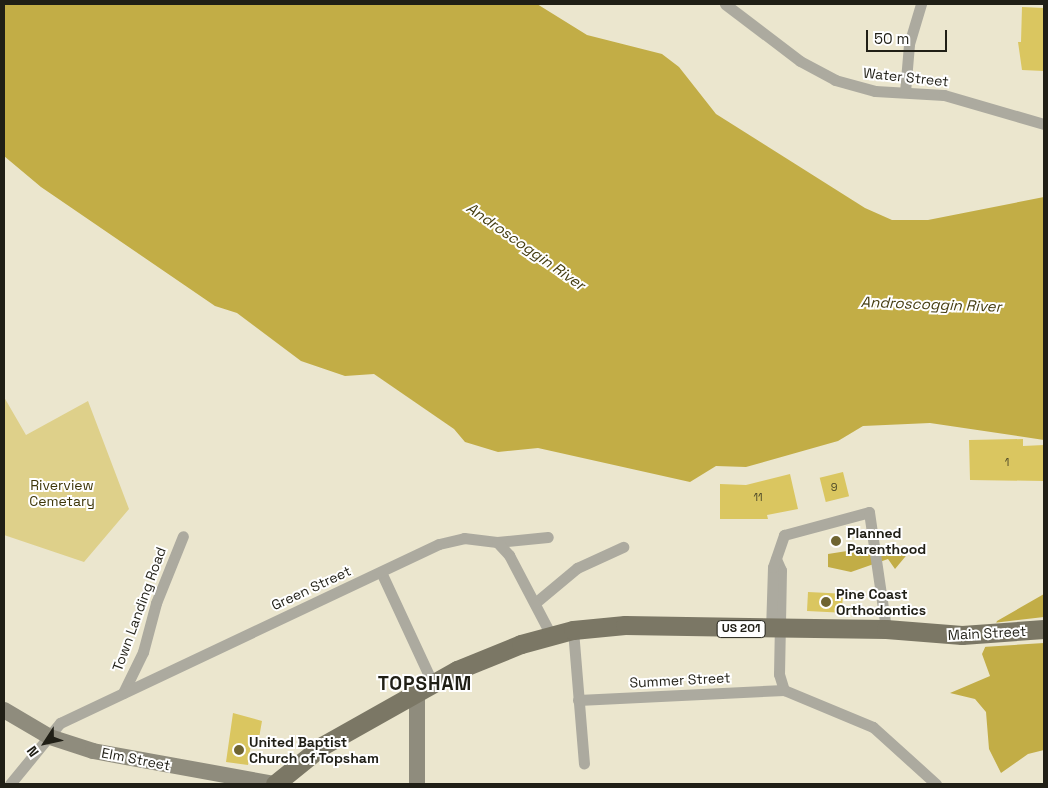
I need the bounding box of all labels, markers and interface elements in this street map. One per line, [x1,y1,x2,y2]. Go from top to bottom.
scale bar [868,20,949,52]
text: 50 m [874,29,909,48]
street label: Water Street [862,64,950,90]
water label: Androscoggin River [463,198,589,294]
water label: Androscoggin River [860,293,1002,315]
house number: 1 [1005,455,1009,469]
park label: Riverview Cemetary [29,477,95,510]
house number: 9 [831,480,837,494]
house number: 11 [753,490,763,504]
place label: Planned Parenthood [847,525,926,558]
marker: Planned Parenthood [829,534,843,548]
street label: Town Landing Road [109,545,169,673]
street label: Green Street [269,562,353,614]
place label: Pine Coast Orthodontics [836,586,926,618]
marker: Pine Coast Orthodontics [820,596,832,608]
road number: US 201 [716,620,766,638]
street label: Main Street [947,623,1027,643]
street label: Summer Street [629,669,731,691]
district label: TOPSHAM [377,673,473,695]
north arrow [20,718,70,768]
place label: United Baptist Church of Topsham [249,734,379,766]
text: N [23,743,43,761]
street label: Elm Street [100,744,172,774]
marker: United Baptist Church of Topsham [233,744,245,756]

